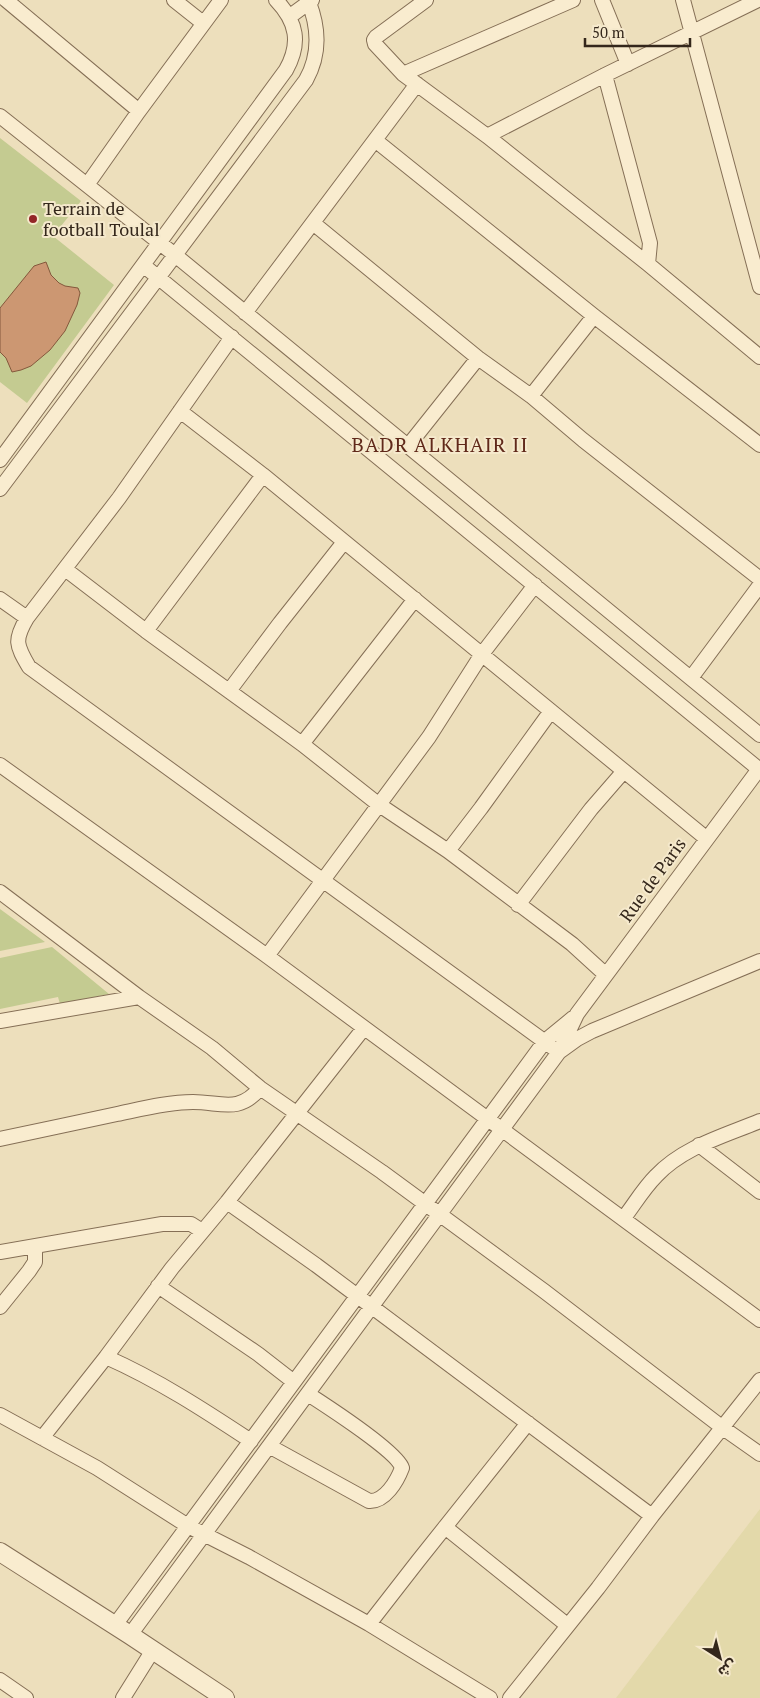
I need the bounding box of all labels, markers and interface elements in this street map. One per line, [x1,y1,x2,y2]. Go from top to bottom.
scale bar [585,15,690,47]
text: 50 m [592,22,625,42]
place label: Terrain de football Toulal [43,196,160,241]
marker: Terrain de football Toulal [27,213,39,225]
district label: BADR ALKHAIR II [352,431,528,458]
street label: Rue de Paris [614,832,691,926]
north arrow [695,1633,745,1683]
text: ش [715,1656,741,1682]

